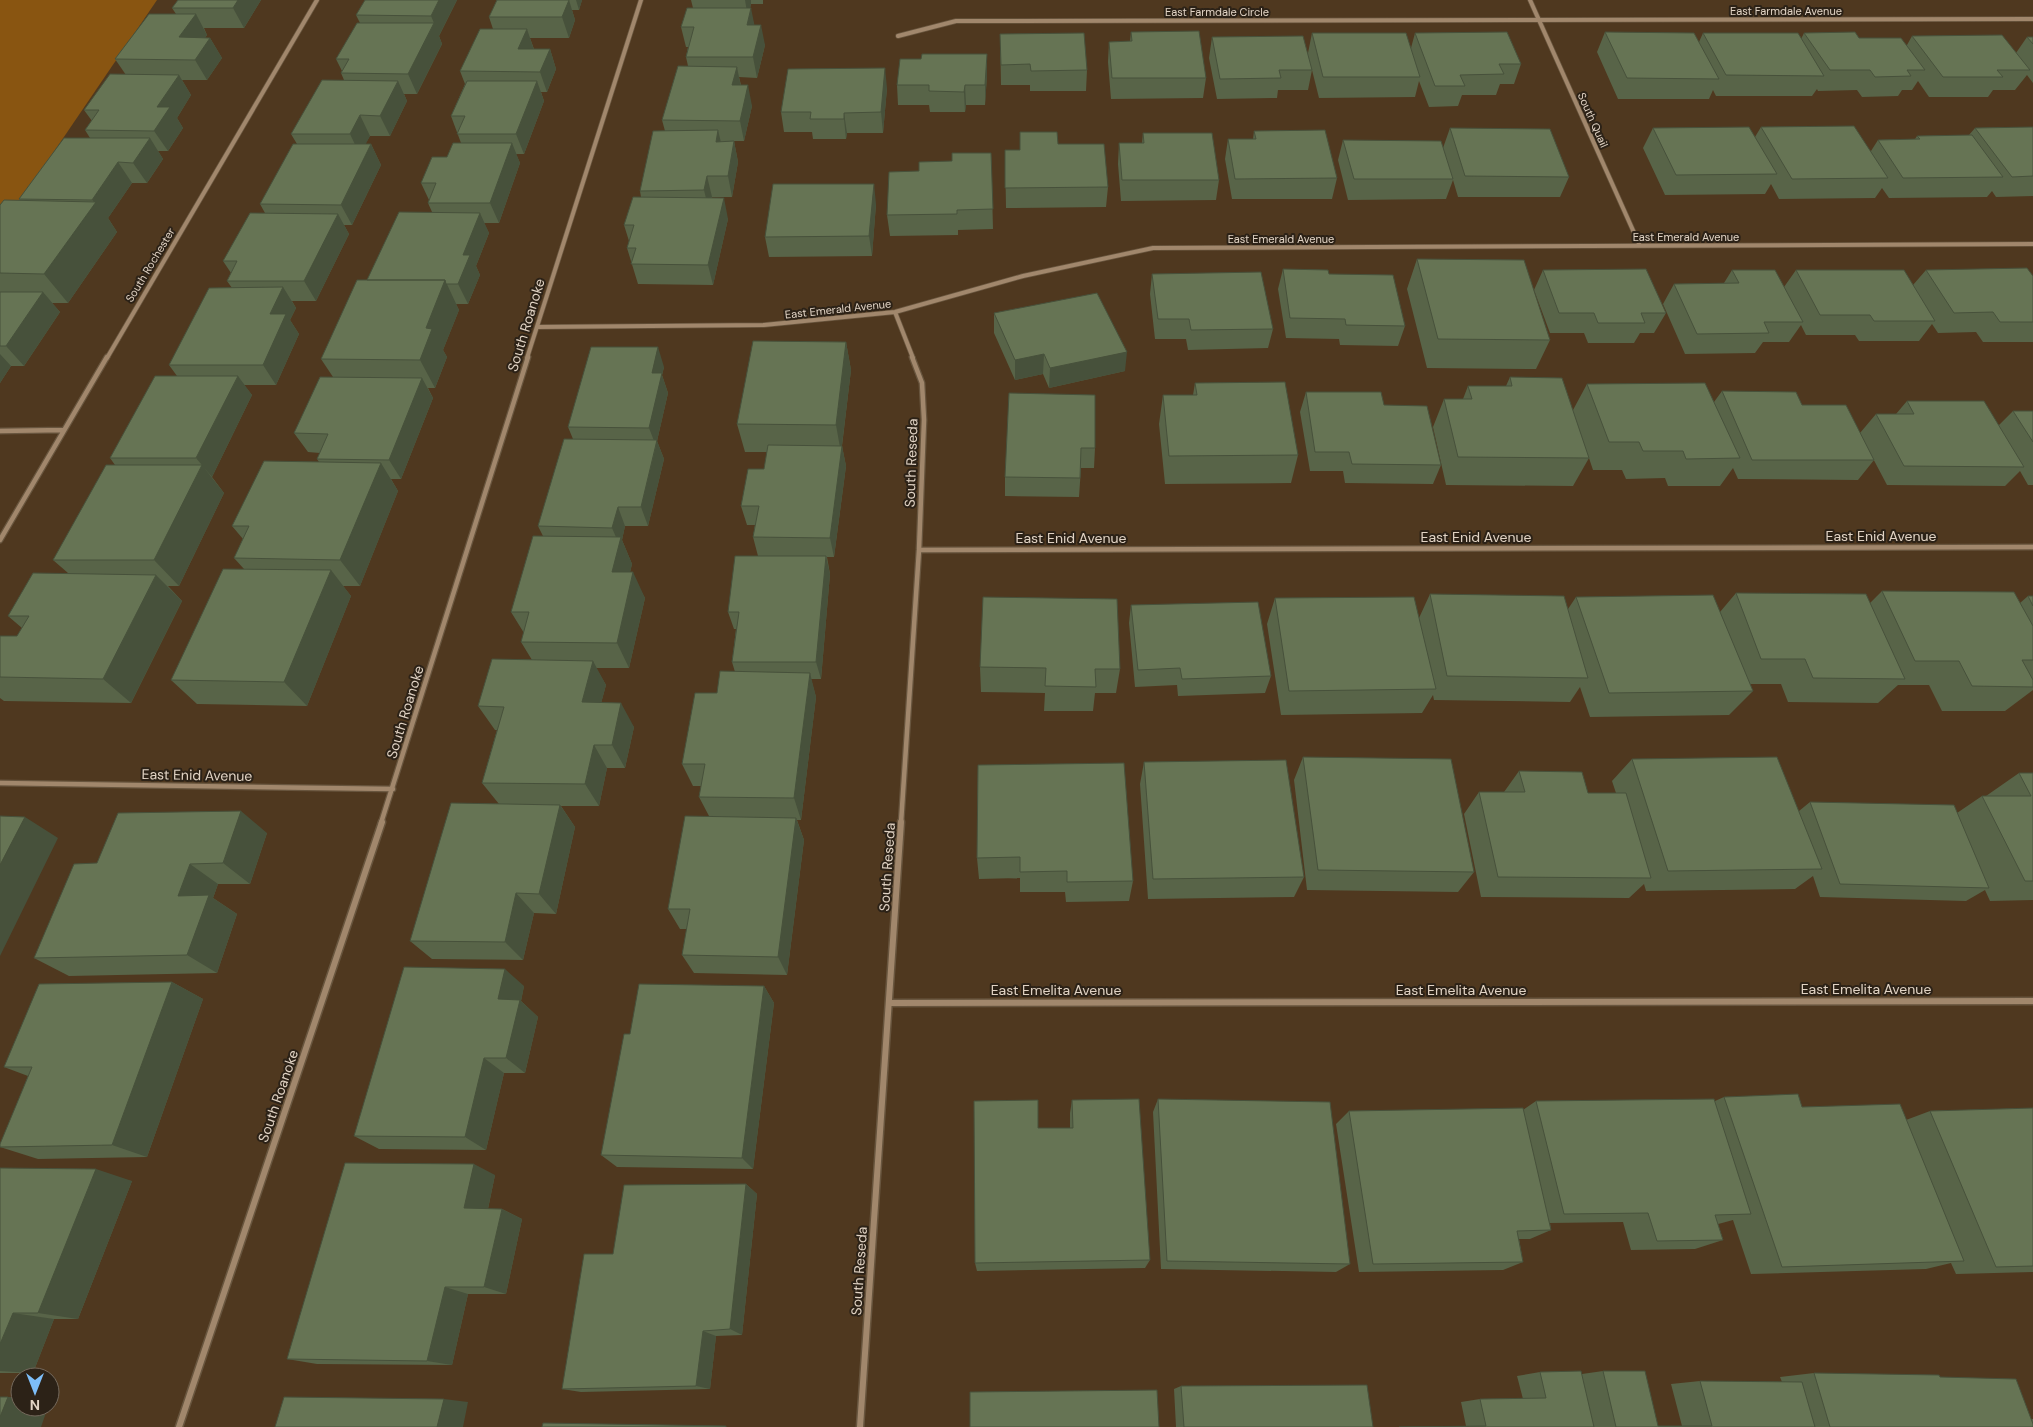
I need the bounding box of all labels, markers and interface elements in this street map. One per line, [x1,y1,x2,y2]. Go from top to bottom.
street label: East Farmdale Avenue [1730,4,1842,18]
street label: East Farmdale Circle [1165,5,1269,19]
street label: South Quail [1575,90,1611,150]
street label: South Rochester [122,225,178,305]
street label: East Emerald Avenue [1633,230,1739,244]
street label: East Emerald Avenue [1228,232,1334,246]
street label: South Roanoke [503,276,549,374]
street label: East Emerald Avenue [784,296,892,322]
street label: South Reseda [900,418,922,508]
street label: East Enid Avenue [1826,527,1936,545]
street label: East Enid Avenue [1421,528,1531,546]
street label: East Enid Avenue [1016,529,1126,547]
street label: South Roanoke [382,663,428,761]
street label: East Enid Avenue [141,765,253,785]
street label: South Reseda [875,822,899,912]
street label: East Emelita Avenue [1801,980,1931,998]
street label: East Emelita Avenue [991,981,1121,999]
street label: East Emelita Avenue [1396,981,1526,999]
street label: South Roanoke [254,1047,302,1144]
street label: South Reseda [847,1226,871,1316]
north arrow [10,1367,60,1417]
text: N [30,1396,40,1414]

